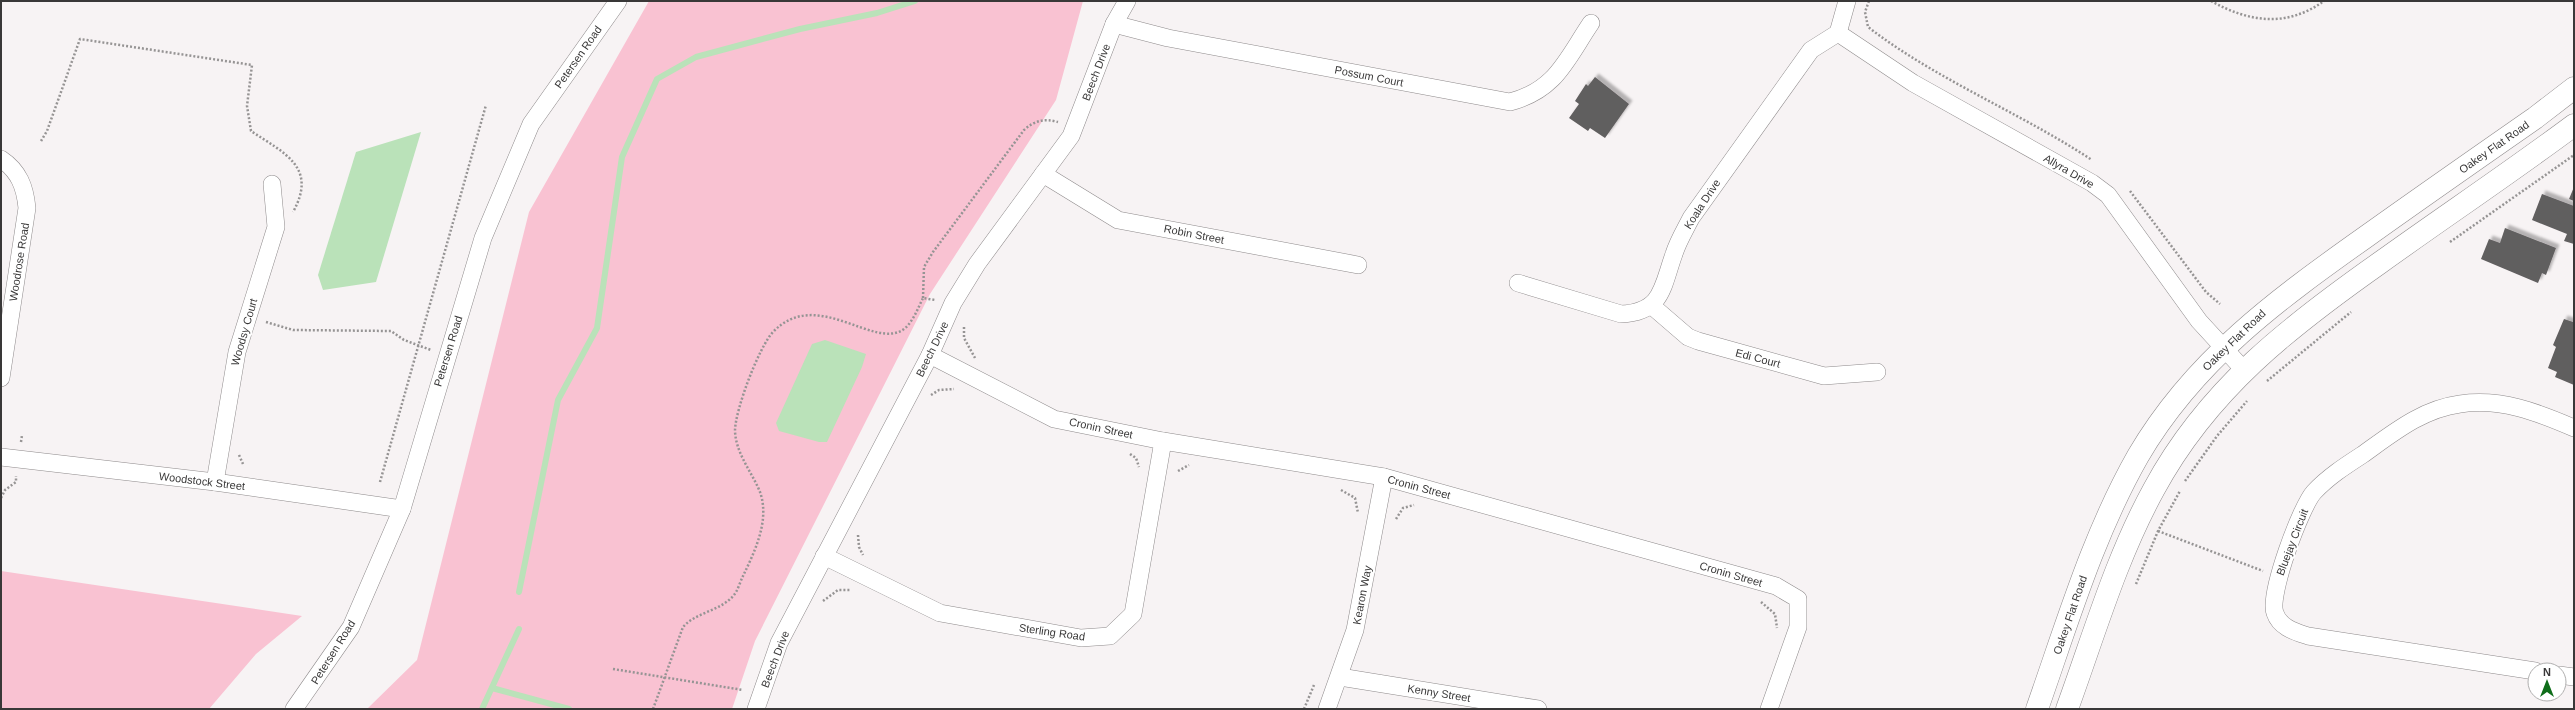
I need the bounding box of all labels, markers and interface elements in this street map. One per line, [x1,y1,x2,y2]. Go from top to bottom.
street label: Petersen Road [552,23,604,91]
street label: Beech Drive [1080,42,1112,102]
street label: Possum Court [1334,63,1404,89]
street label: Oakey Flat Road [2457,118,2531,176]
street label: Allyra Drive [2042,152,2096,190]
street label: Koala Drive [1681,177,1723,231]
street label: Woodrose Road [7,222,31,302]
street label: Robin Street [1163,222,1225,246]
street label: Woodsy Court [229,297,259,367]
street label: Oakey Flat Road [2200,307,2268,373]
street label: Petersen Road [432,314,464,388]
street label: Beech Drive [913,319,951,379]
street label: Edi Court [1734,346,1782,370]
street label: Cronin Street [1068,415,1134,441]
street label: Woodstock Street [158,470,246,492]
street label: Cronin Street [1386,473,1452,501]
street label: Bluejay Circuit [2274,507,2310,577]
street label: Cronin Street [1698,559,1764,589]
street label: Kearon Way [1350,564,1374,626]
street label: Oakey Flat Road [2051,574,2089,656]
street label: Petersen Road [308,618,358,686]
street label: Sterling Road [1018,621,1086,643]
street label: Beech Drive [759,629,791,689]
north arrow [2527,662,2567,702]
text: N [2543,666,2551,678]
street label: Kenny Street [1407,682,1471,704]

